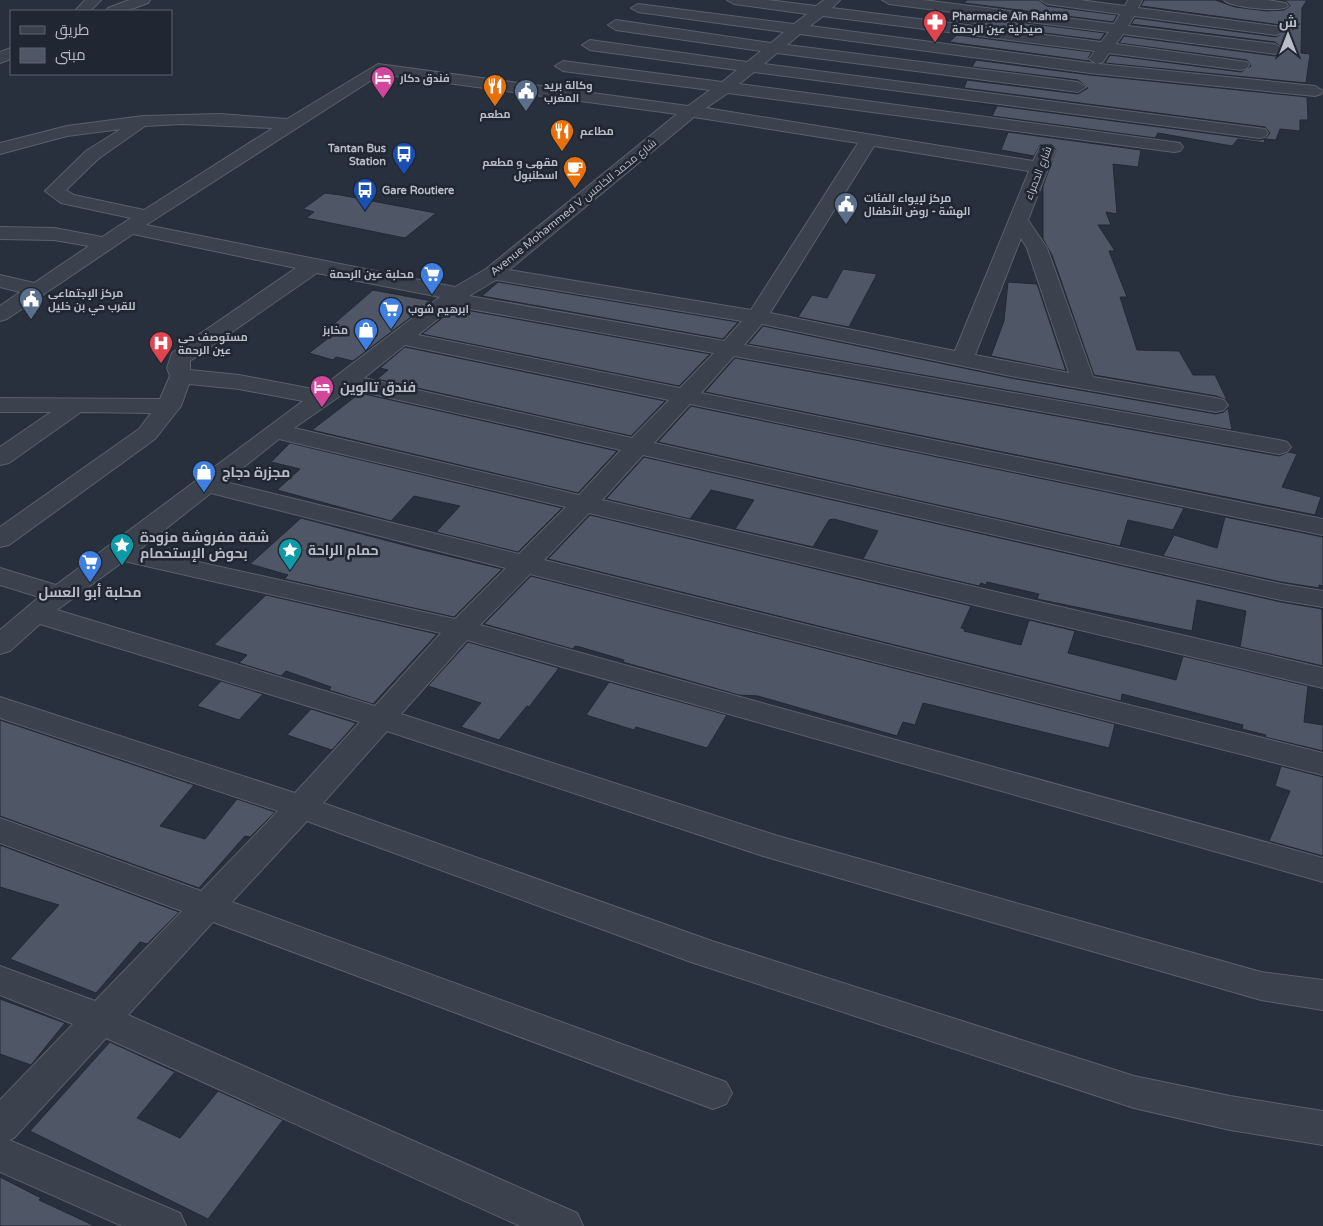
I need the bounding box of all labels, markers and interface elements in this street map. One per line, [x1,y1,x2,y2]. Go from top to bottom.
pharmacy icon: Pharmacie Aïn Rahma صيدلية عين الرحمة [922,9,948,43]
legend [10,10,172,75]
place label: Pharmacie Aïn Rahma صيدلية عين الرحمة [952,10,1068,36]
north arrow [1263,10,1313,60]
text: ش [1279,14,1297,31]
text: طريق [55,21,89,40]
text: مبنى [55,46,86,65]
hotel icon: فندق دكار [370,65,396,99]
place label: فندق دكار [399,72,450,86]
restaurant icon: مطعم [482,73,508,107]
public building icon: وكالة بريد المغرب [513,78,539,112]
place label: وكالة بريد المغرب [544,79,593,105]
place label: مطعم [479,108,511,122]
restaurant icon: مطاعم [549,118,575,152]
place label: مطاعم [580,125,614,139]
street label: Avenue Mohammed V شارع محمد الخامس [488,136,660,279]
bus stop icon: Tantan Bus Station [391,141,417,175]
place label: Tantan Bus Station [327,142,387,168]
street label: شارع الحمراء [1022,144,1056,202]
cafe icon: مقهى و مطعم اسطنبول [562,155,588,189]
place label: مقهى و مطعم اسطنبول [482,156,558,183]
bus stop icon: Gare Routiere [352,177,378,211]
place label: Gare Routiere [382,184,455,197]
public building icon: مركز لإيواء الفئات الهشة - روض الأطفال [833,191,859,225]
place label: مركز لإيواء الفئات الهشة - روض الأطفال [864,192,971,219]
supermarket icon: محلبة عين الرحمة [419,261,445,295]
place label: محلبة عين الرحمة [329,268,414,281]
public building icon: مركز الإجتماعي للقرب حي بن خليل [18,286,44,320]
place label: مركز الإجتماعي للقرب حي بن خليل [48,287,136,316]
supermarket icon: ابرهيم شوب [378,296,404,330]
place label: ابرهيم شوب [408,303,469,317]
shop icon: مخابز [353,317,379,351]
place label: مخابز [322,324,348,337]
hospital icon: مستوصف حي عين الرحمة [148,330,174,364]
place label: مستوصف حي عين الرحمة [178,331,248,357]
hotel icon: فندق تالوين [309,374,335,408]
place label: فندق تالوين [340,379,416,396]
shop icon: مجزرة دجاج [191,459,217,493]
place label: مجزرة دجاج [222,464,290,482]
place label: شقة مفروشة مزودة بحوض الإستحمام [140,529,269,563]
place icon: شقة مفروشة مزودة بحوض الإستحمام [109,532,135,566]
place icon: حمام الراحة [277,537,303,571]
place label: حمام الراحة [308,542,379,560]
supermarket icon: محلبة أبو العسل [77,549,103,583]
place label: محلبة أبو العسل [39,583,141,601]

